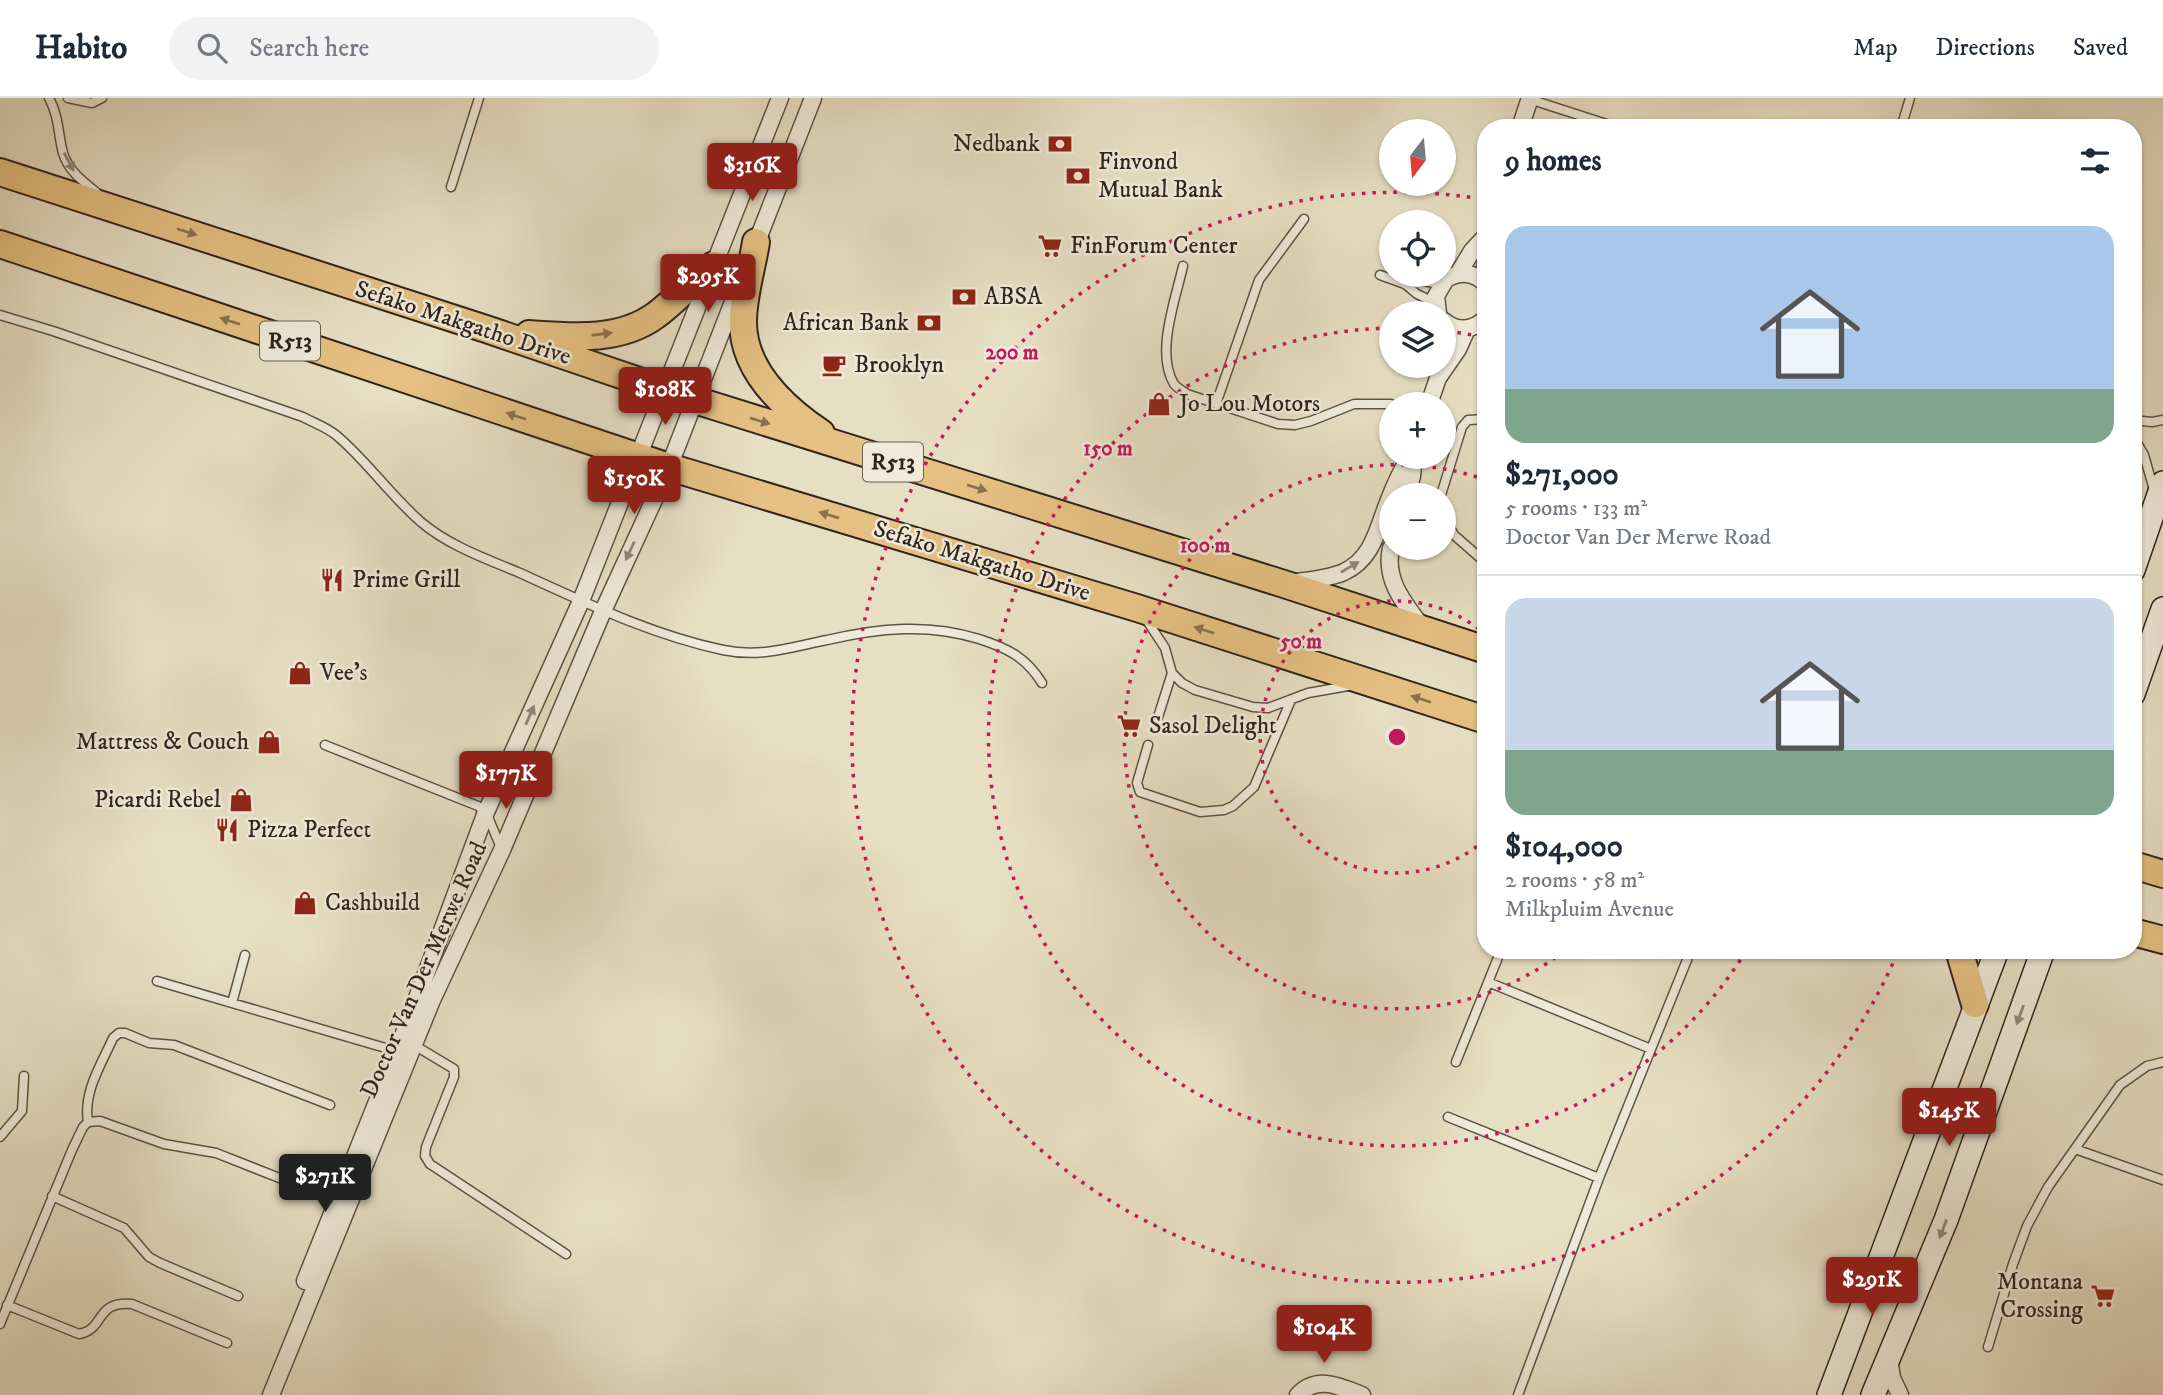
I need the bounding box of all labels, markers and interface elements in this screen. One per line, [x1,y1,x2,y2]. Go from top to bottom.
search box [169,17,659,80]
text: Habito [35,28,127,69]
icon: search [193,29,231,67]
text: Search here [249,32,369,65]
text: Map [1853,33,1898,63]
text: Directions [1936,33,2035,63]
text: Saved [2073,33,2128,63]
north arrow [1379,119,1456,196]
map controls [1379,119,1456,560]
place label: Nedbank [953,129,1040,159]
bank icon: Nedbank [1046,130,1074,158]
icon: filters [2076,142,2114,180]
text: 9 homes [1505,143,1602,180]
pin: $316K [703,144,801,203]
place label: Finvond Mutual Bank [1098,147,1223,205]
text: $316K [723,151,781,180]
one-way arrow [62,153,74,173]
bank icon: Finvond Mutual Bank [1064,162,1092,190]
button: locate [1379,210,1456,287]
one-way arrow [177,227,198,238]
place label: FinForum Center [1070,231,1238,261]
supermarket icon: FinForum Center [1036,232,1064,260]
pin: $295K [659,254,757,314]
text: $295K [677,262,739,291]
icon: home [1747,271,1873,397]
street label: Sefako Makgatho Drive [351,274,575,372]
place label: ABSA [984,282,1043,312]
bank icon: ABSA [950,283,978,311]
button: layers [1379,301,1456,378]
place label: African Bank [783,308,909,338]
bank icon: African Bank [915,309,943,337]
one-way arrow [220,315,241,326]
road number: R513 [260,322,320,360]
one-way arrow [591,329,613,340]
text: 200 m [985,340,1039,366]
place label: Brooklyn [854,350,944,380]
cafe icon: Brooklyn [820,351,848,379]
pin: $108K [616,368,714,427]
text: $108K [635,375,695,404]
place label: Jo Lou Motors [1177,389,1320,419]
shop icon: Jo Lou Motors [1145,390,1173,418]
button: + [1379,392,1456,469]
one-way arrow [505,410,526,421]
one-way arrow [749,416,770,426]
text: 150 m [1083,436,1133,462]
road number: R513 [863,442,923,482]
pin: $150K [585,456,683,516]
text: $271,000 [1505,457,1619,494]
text: $150K [604,464,664,493]
button: − [1379,483,1456,560]
one-way arrow [967,484,988,494]
text: 5 rooms · 133 m² [1505,494,1647,523]
one-way arrow [818,509,839,519]
street label: Sefako Makgatho Drive [870,514,1094,608]
text: Doctor Van Der Merwe Road [1505,523,1771,552]
text: 100 m [1180,533,1230,559]
one-way arrow [624,541,635,562]
one-way arrow [1340,561,1359,574]
place label: Prime Grill [352,565,461,595]
restaurant icon: Prime Grill [318,566,346,594]
one-way arrow [1194,624,1215,634]
text: 50 m [1279,629,1322,655]
icon: home [1747,643,1873,769]
place label: Vee's [319,658,368,688]
shop icon: Vee's [286,659,314,687]
one-way arrow [1410,693,1431,703]
one-way arrow [524,705,536,725]
place label: Sasol Delight [1149,711,1277,741]
supermarket icon: Sasol Delight [1115,712,1143,740]
centre of rings [1385,725,1409,749]
place label: Mattress & Couch [76,727,249,757]
shop icon: Mattress & Couch [255,728,283,756]
pin: $177K [457,752,555,811]
text: $177K [475,759,537,788]
place label: Picardi Rebel [94,785,222,815]
shop icon: Picardi Rebel [227,786,255,814]
place label: Pizza Perfect [247,815,372,845]
restaurant icon: Pizza Perfect [213,816,241,844]
text: $104,000 [1505,829,1623,866]
street label: Doctor Van Der Merwe Road [354,837,494,1103]
text: 2 rooms · 58 m² [1505,866,1644,895]
place label: Cashbuild [325,888,420,918]
shop icon: Cashbuild [291,889,319,917]
text: Milkpluim Avenue [1505,895,1674,924]
one-way arrow [2014,1004,2025,1025]
pin: $145K [1900,1088,1998,1148]
text: $145K [1918,1096,1980,1125]
pin: $271K [276,1154,374,1214]
text: $271K [295,1162,355,1191]
one-way arrow [1937,1218,1948,1239]
pin: $291K [1823,1258,1921,1317]
text: $291K [1842,1265,1902,1294]
place label: Montana Crossing [1997,1267,2084,1325]
supermarket icon: Montana Crossing [2089,1282,2117,1310]
pin: $104K [1275,1306,1373,1365]
text: $104K [1293,1313,1355,1342]

